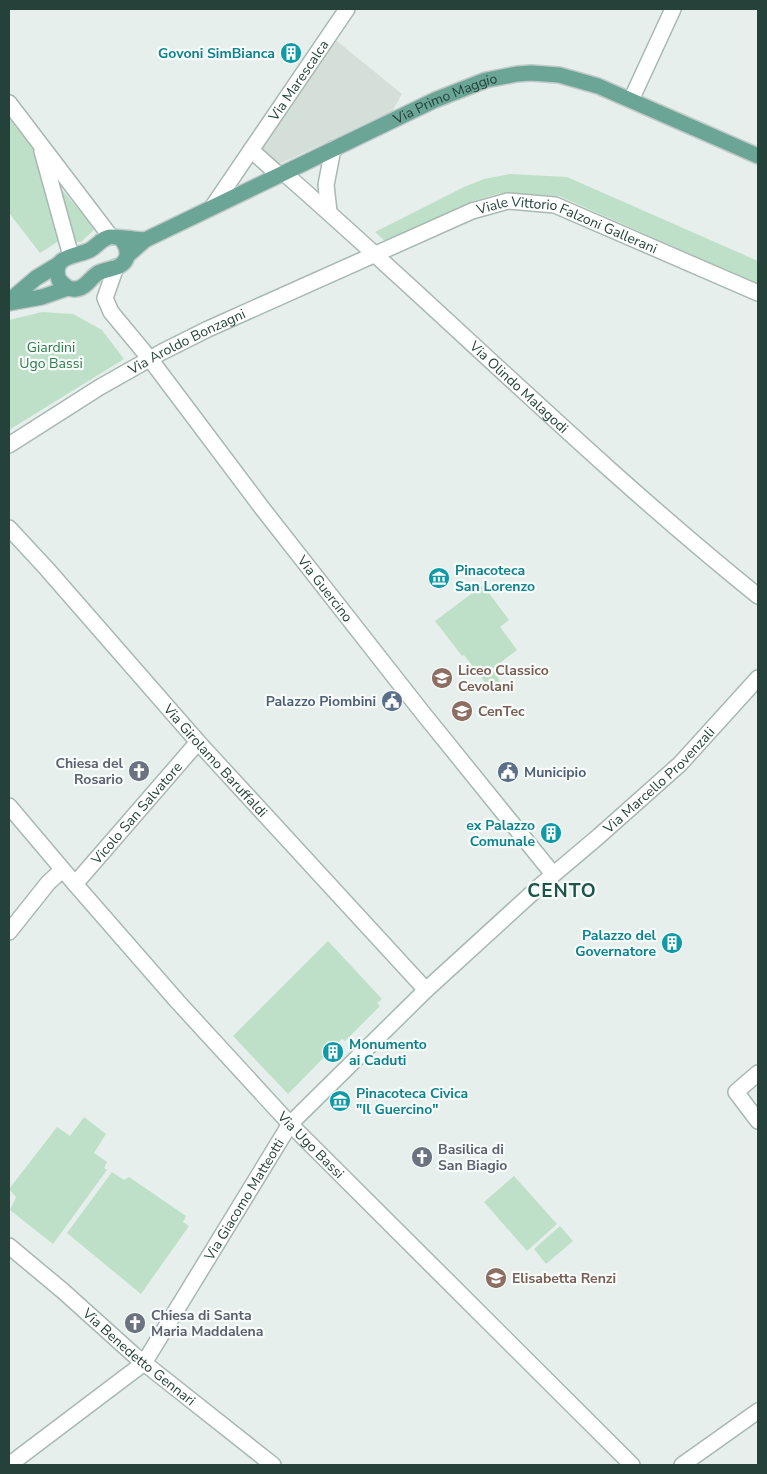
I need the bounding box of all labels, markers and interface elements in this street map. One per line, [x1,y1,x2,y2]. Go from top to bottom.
street label: Via Marescalca [264,36,333,125]
building icon: Govoni SimBianca [279,41,303,65]
place label: Govoni SimBianca [158,44,275,63]
street label: Via Primo Maggio [389,69,499,129]
street label: Viale Vittorio Falzoni Gallerani [473,192,660,258]
street label: Via Aroldo Bonzagni [124,304,248,379]
street label: Via Olindo Malagodi [465,336,573,437]
park label: Giardini Ugo Bassi [19,338,83,373]
street label: Via Guercino [292,551,357,626]
place label: Pinacoteca San Lorenzo [455,561,535,596]
museum icon: Pinacoteca San Lorenzo [427,566,451,590]
place label: Liceo Classico Cevolani [458,661,549,696]
school or university icon: Liceo Classico Cevolani [430,666,454,690]
public building icon: Palazzo Piombini [380,689,404,713]
place label: Palazzo Piombini [266,692,376,711]
street label: Via Girolamo Baruffaldi [159,699,272,821]
school or university icon: CenTec [450,699,474,723]
place label: CenTec [478,702,525,721]
street label: Via Marcello Provenzali [598,723,719,838]
place label: Chiesa del Rosario [55,754,124,789]
street label: Vicolo San Salvatore [86,758,186,869]
church icon: Chiesa del Rosario [127,759,151,783]
public building icon: Municipio [496,760,520,784]
place label: Municipio [524,763,586,782]
place label: ex Palazzo Comunale [466,816,535,851]
building icon: ex Palazzo Comunale [539,821,563,845]
district label: CENTO [527,878,597,904]
place label: Palazzo del Governatore [575,926,657,961]
building icon: Palazzo del Governatore [660,931,684,955]
place label: Monumento ai Caduti [349,1035,427,1070]
building icon: Monumento ai Caduti [321,1040,345,1064]
place label: Pinacoteca Civica "Il Guercino" [356,1084,468,1119]
museum icon: Pinacoteca Civica "Il Guercino" [328,1089,352,1113]
street label: Via Ugo Bassi [273,1106,349,1182]
street label: Via Giacomo Matteotti [199,1135,288,1265]
place label: Basilica di San Biagio [438,1140,507,1175]
church icon: Basilica di San Biagio [410,1145,434,1169]
school or university icon: Elisabetta Renzi [484,1266,508,1290]
place label: Elisabetta Renzi [512,1269,616,1288]
street label: Via Benedetto Gennari [78,1303,200,1410]
place label: Chiesa di Santa Maria Maddalena [151,1306,263,1341]
church icon: Chiesa di Santa Maria Maddalena [123,1311,147,1335]

